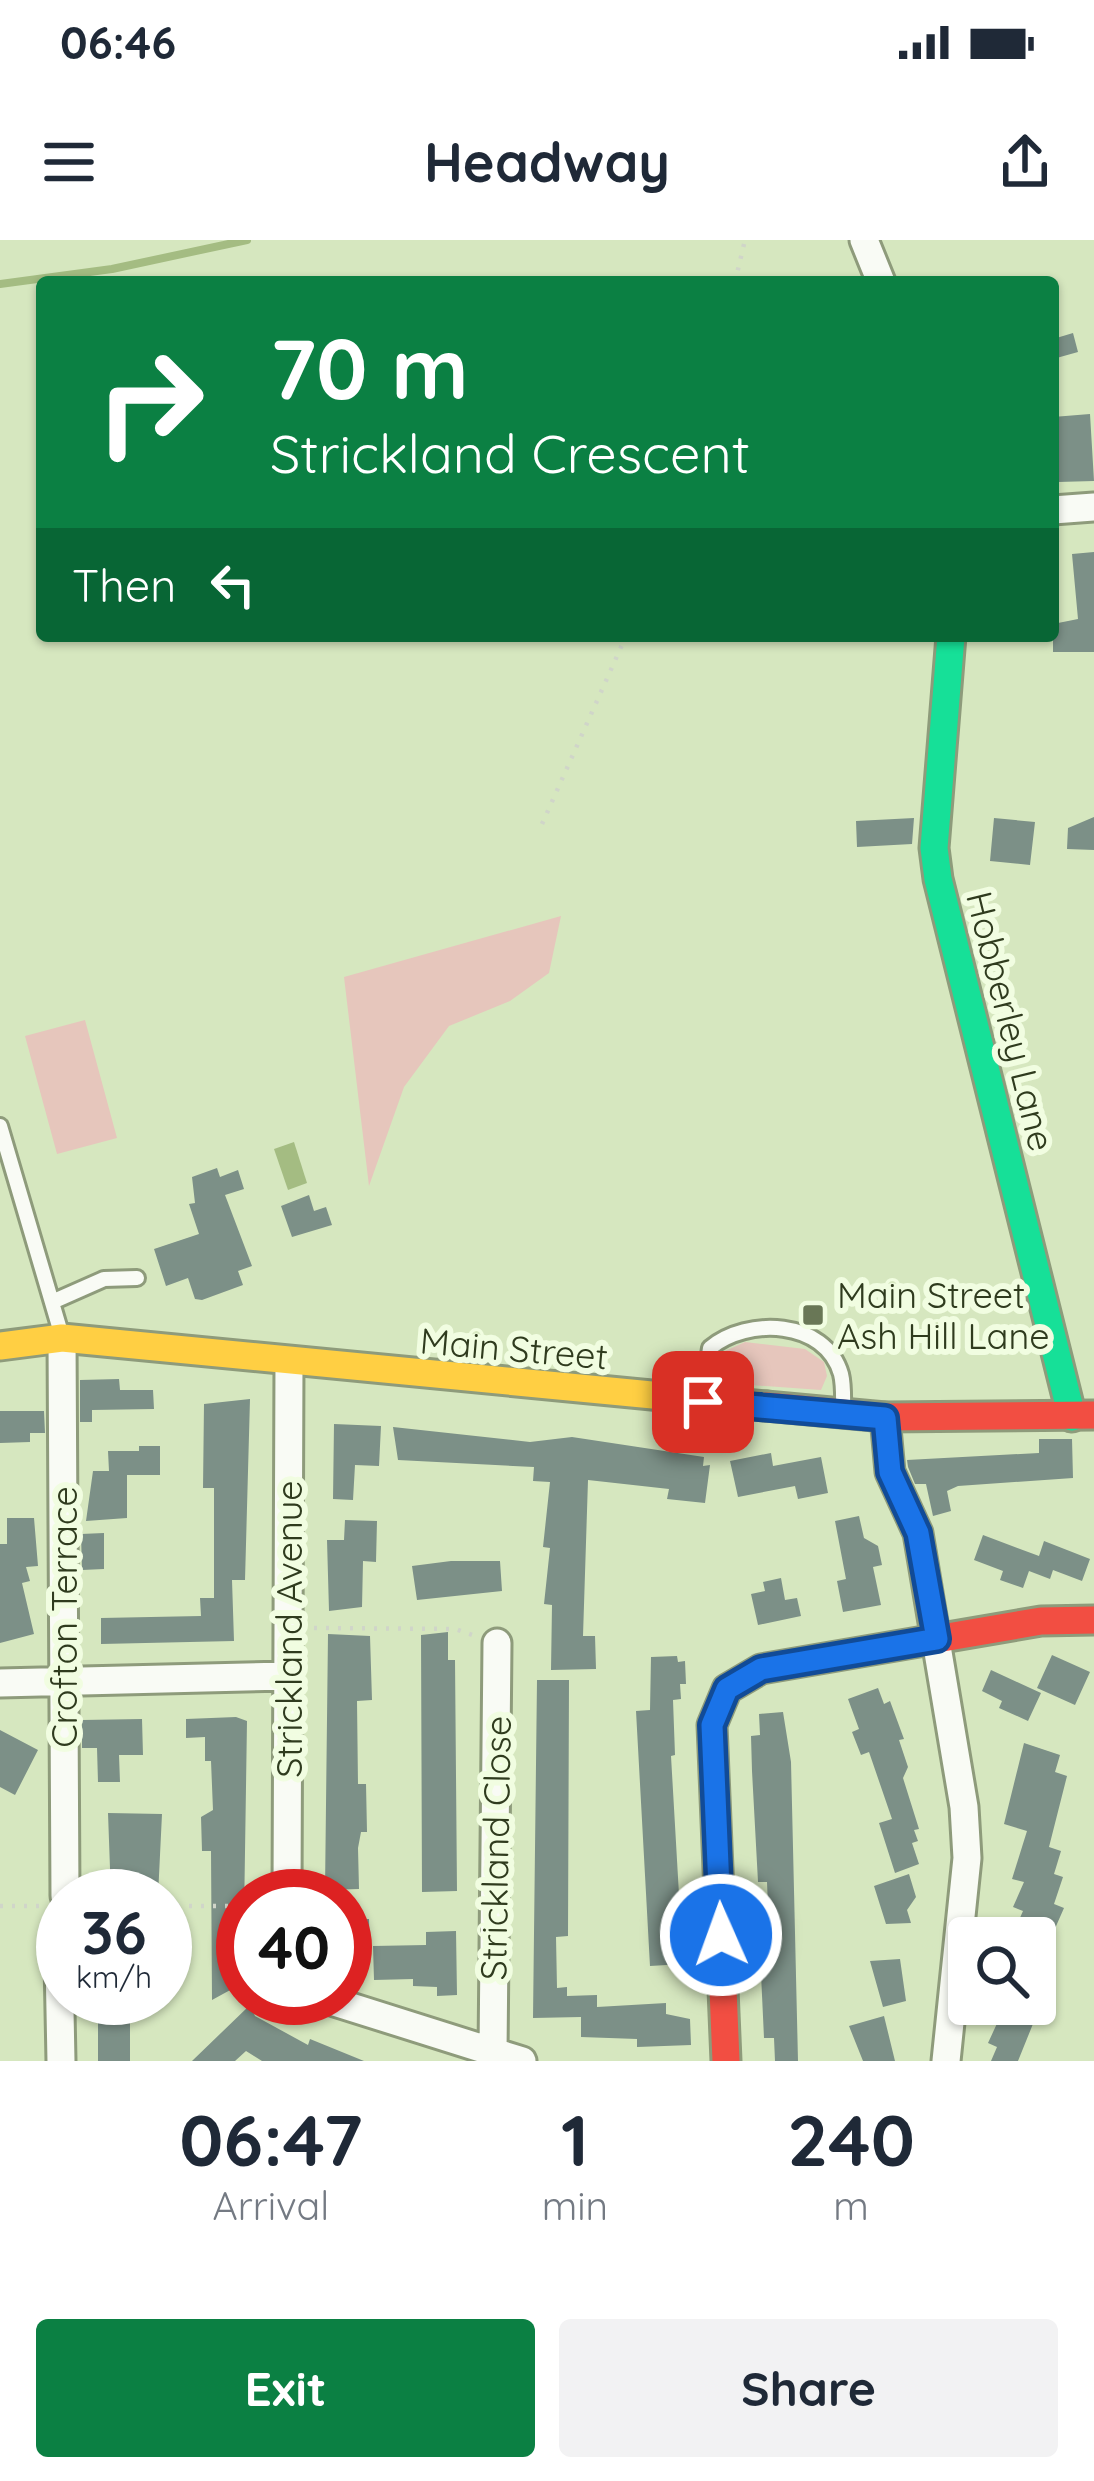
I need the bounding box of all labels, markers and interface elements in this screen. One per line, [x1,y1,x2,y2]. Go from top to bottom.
text: 06:46 [60,14,176,70]
text: Headway [424,128,670,196]
icon: menu [36,129,102,195]
icon: share [992,129,1058,195]
text: 70 m [270,315,469,420]
icon: right [72,324,228,480]
text: Strickland Crescent [270,419,750,487]
icon: left [200,552,266,618]
text: Then [72,557,176,613]
street label: Hobberley Lane [957,887,1065,1155]
place label: Main Street Ash Hill Lane [837,1272,1050,1358]
marker: Main Street Ash Hill Lane [800,1302,826,1328]
street label: Main Street [418,1317,610,1379]
pin [652,1351,754,1453]
icon: arrive [670,1369,736,1435]
street label: Strickland Avenue [266,1480,311,1778]
street label: Crofton Terrace [41,1486,86,1748]
street label: Strickland Close [470,1715,520,1981]
speed limit sign: 40 [216,1869,372,2025]
position arrow [658,1872,784,1998]
text: 36 [81,1894,147,1969]
map controls [948,1917,1056,2025]
button: search [948,1917,1056,2025]
text: km/h [76,1958,152,1996]
text: 06:47 [179,2094,363,2184]
text: 1 [561,2094,589,2184]
text: 240 [787,2094,915,2184]
text: Arrival [212,2181,329,2230]
text: min [542,2181,608,2230]
text: m [833,2181,869,2230]
button: Exit [36,2319,535,2457]
button: Share [559,2319,1058,2457]

